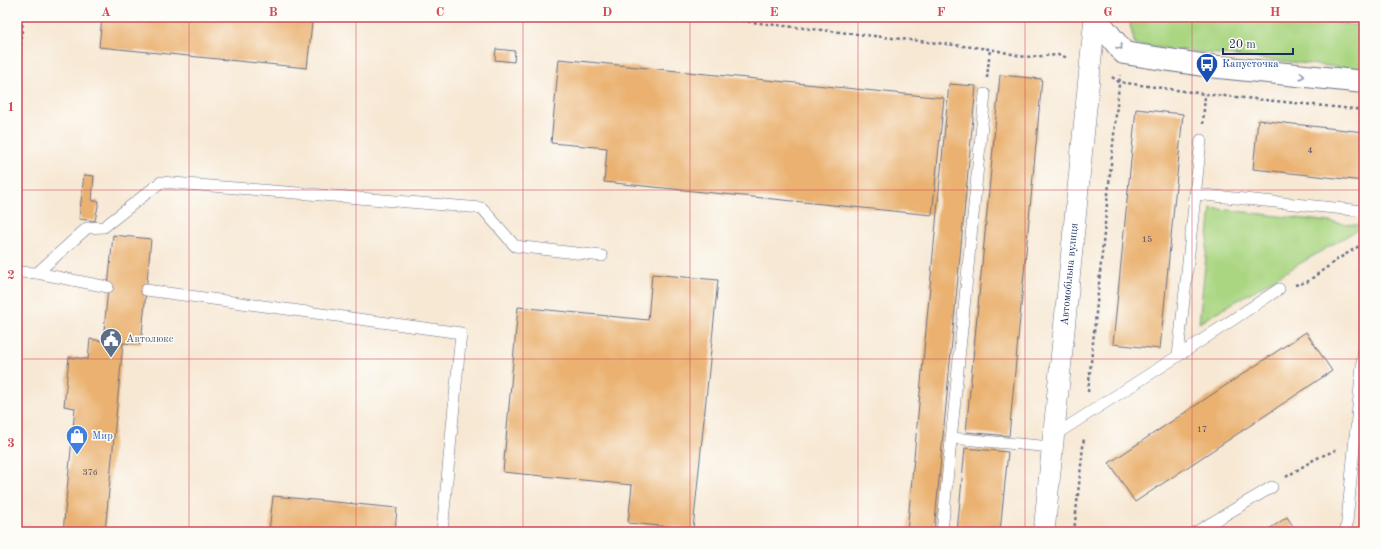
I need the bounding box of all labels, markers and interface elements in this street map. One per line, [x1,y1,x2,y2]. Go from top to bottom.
text: A [101,6,111,19]
text: B [268,6,278,19]
text: C [436,6,444,19]
text: D [602,6,612,19]
text: E [770,6,779,19]
text: F [937,6,946,19]
text: G [1103,6,1113,19]
text: H [1270,6,1281,19]
scale bar [1223,30,1293,56]
text: 20 m [1229,39,1256,51]
one-way arrow [1115,43,1122,50]
bus stop icon: Капусточка [1194,51,1220,84]
place label: Капусточка [1222,59,1279,70]
one-way arrow [1299,71,1305,80]
text: 1 [7,101,15,114]
house number: 4 [1307,146,1313,155]
street label: Автомобільна вулиця [1059,222,1080,326]
house number: 15 [1142,235,1152,244]
text: 2 [7,269,15,282]
public building icon: Автолюкс [98,326,124,359]
place label: Автолюкс [126,334,174,345]
shop icon: Мир [64,423,90,456]
house number: 17 [1197,425,1207,434]
place label: Мир [92,431,113,442]
text: 3 [7,437,15,450]
house number: 37б [83,468,98,477]

